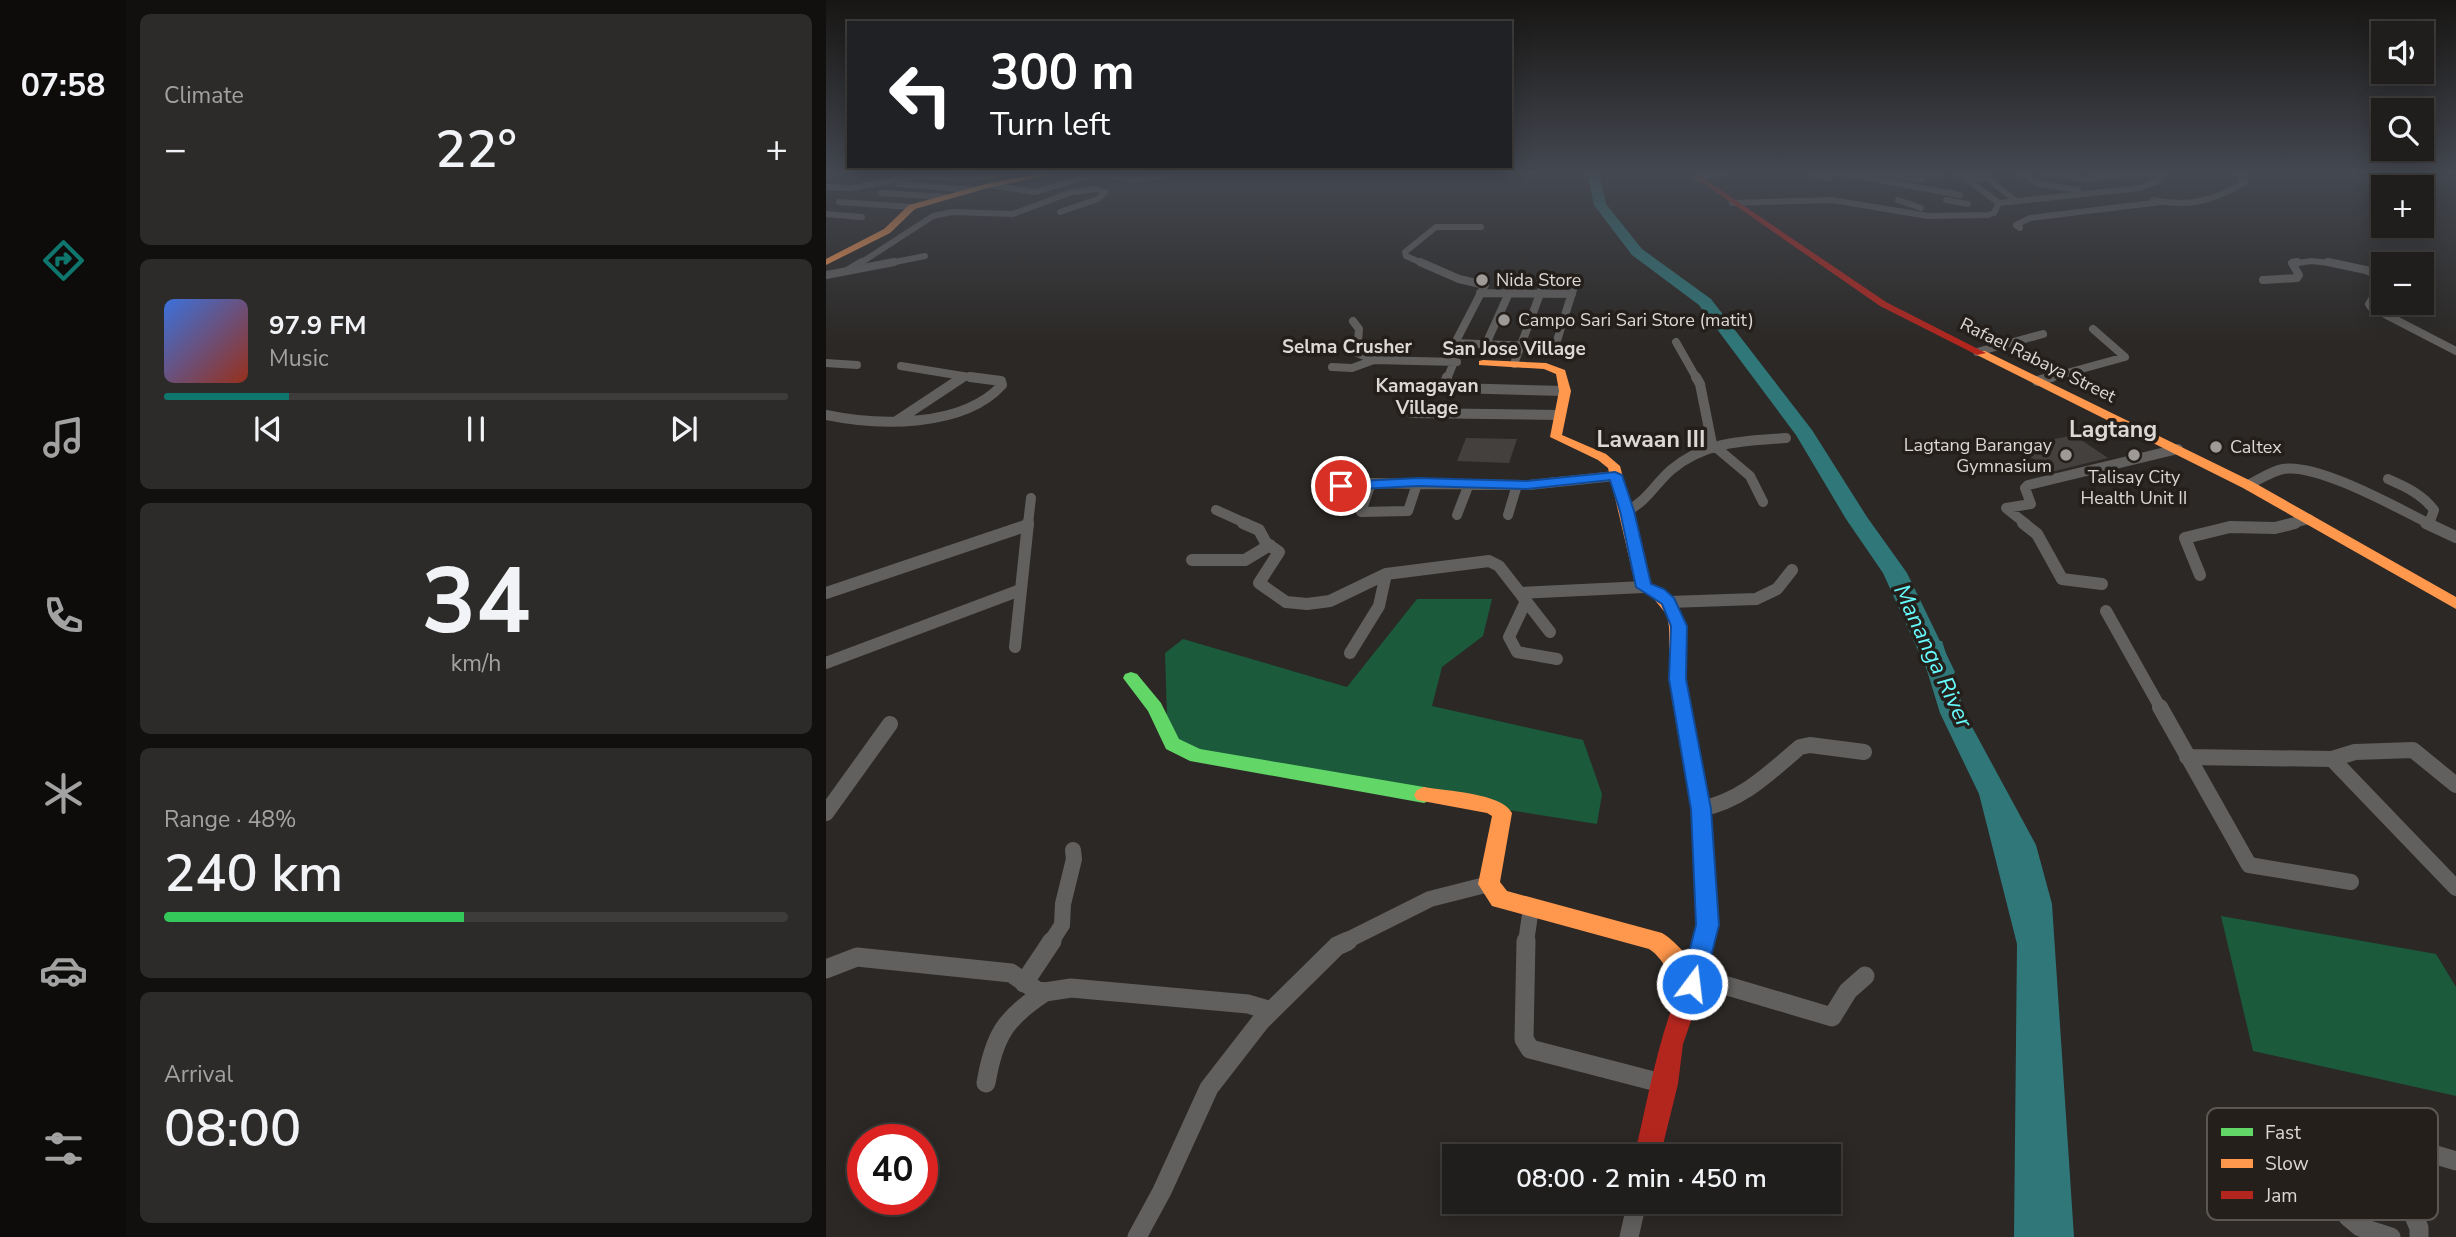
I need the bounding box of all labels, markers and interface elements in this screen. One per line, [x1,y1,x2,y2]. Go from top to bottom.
map controls [2371,21,2434,315]
button: sound [2371,21,2434,84]
text: 300 m [990,39,1134,106]
icon: left [875,49,966,140]
text: 07:58 [21,64,105,107]
text: Climate [164,80,244,111]
button: search [2371,98,2434,161]
text: Turn left [990,103,1110,146]
text: 22° [435,114,517,185]
text: − [164,124,187,175]
text: + [765,124,788,175]
button: + [2371,175,2434,238]
icon: directions [39,236,88,285]
button: − [2371,252,2434,315]
place label: Nida Store [1496,268,1581,292]
marker: Nida Store [1474,272,1490,288]
text: 97.9 FM [269,308,366,343]
place label: Campo Sari Sari Store (matit) [1518,308,1754,332]
marker: Campo Sari Sari Store (matit) [1496,312,1512,328]
street label: Rafael Rabaya Street [1956,312,2120,408]
district label: Selma Crusher [1282,334,1413,360]
district label: San Jose Village [1442,336,1586,362]
text: Music [269,343,329,374]
district label: Kamagayan Village [1375,373,1479,421]
icon: previous [249,410,287,448]
icon: pause [457,410,495,448]
icon: next [665,410,703,448]
icon: music [39,413,88,462]
district label: Lagtang [2069,414,2157,445]
district label: Lawaan III [1597,424,1706,455]
place label: Lagtang Barangay Gymnasium [1904,433,2053,478]
place label: Caltex [2230,435,2282,459]
marker: Caltex [2208,439,2224,455]
marker: Lagtang Barangay Gymnasium [2058,447,2074,463]
marker: Talisay City Health Unit II [2126,447,2142,463]
pin [1311,456,1371,516]
place label: Talisay City Health Unit II [2081,465,2187,510]
icon: arrive [1322,467,1360,505]
text: 34 [421,540,531,664]
water label: Mananga River [1886,579,1980,733]
icon: phone [39,591,88,640]
text: km/h [451,648,501,679]
icon: climate [39,769,88,818]
text: Range · 48% [164,804,296,835]
text: 240 km [164,838,343,909]
icon: car [39,946,88,995]
position arrow [1655,947,1729,1021]
text: Arrival [164,1059,233,1090]
text: 08:00 [164,1093,301,1164]
legend [2207,1108,2438,1220]
text: Fast [2265,1120,2301,1146]
icon: filters [39,1124,88,1173]
speed limit sign: 40 [847,1124,938,1215]
text: Slow [2265,1151,2309,1177]
text: 08:00 · 2 min · 450 m [1516,1161,1767,1196]
text: Jam [2264,1183,2298,1209]

